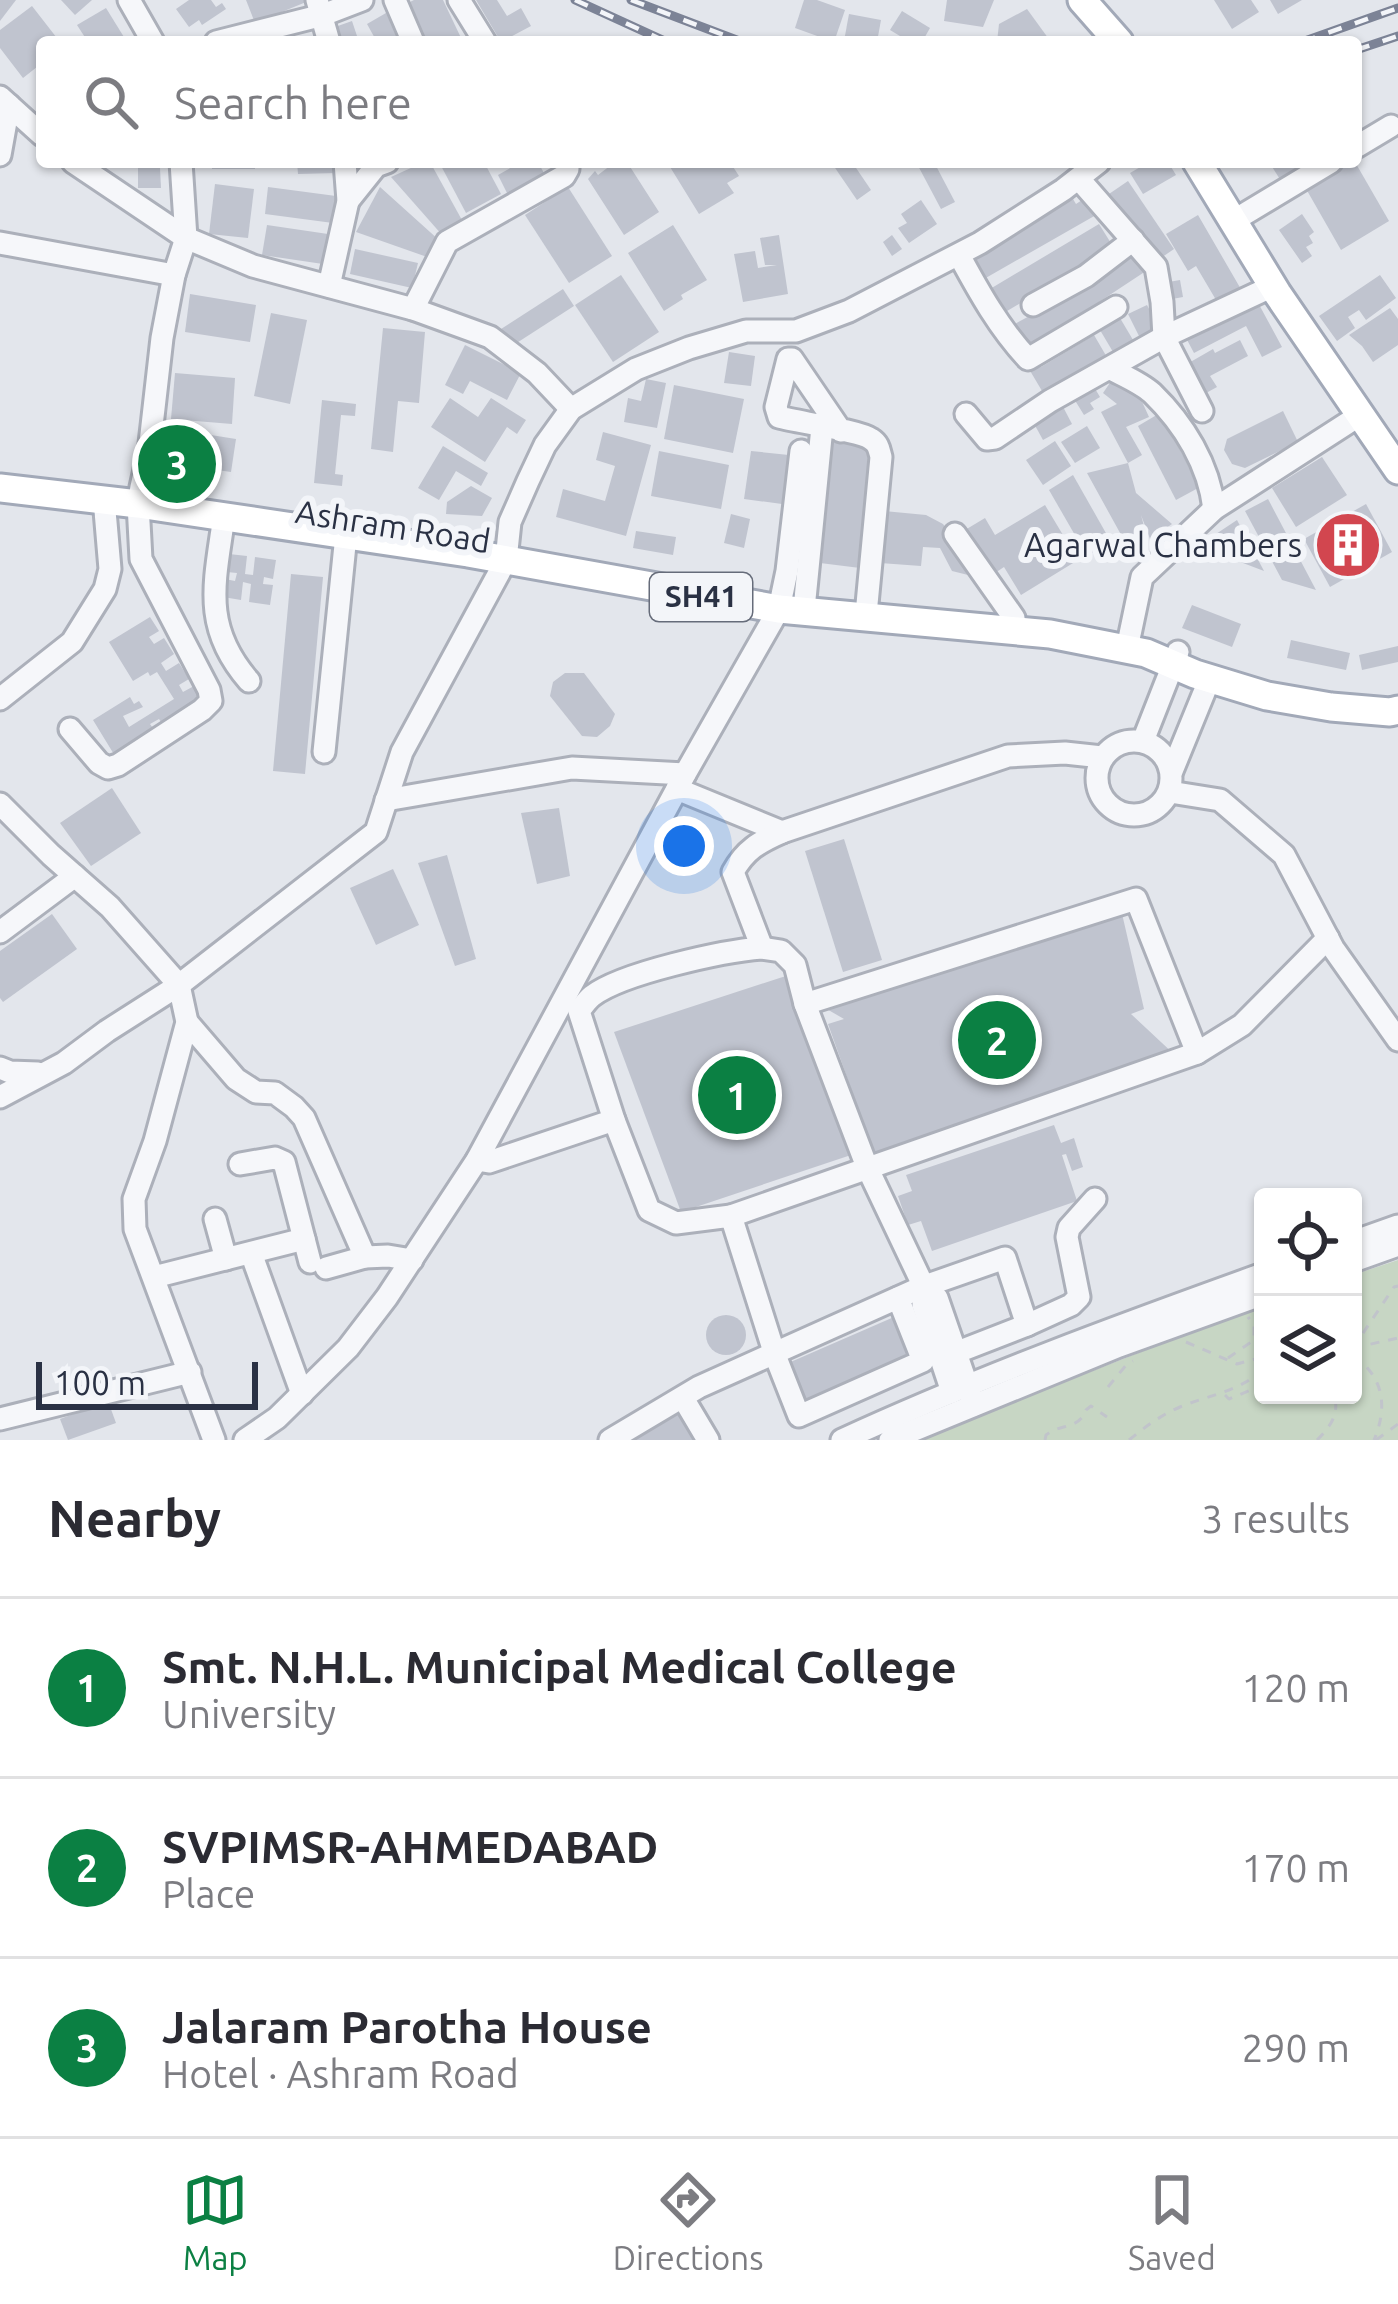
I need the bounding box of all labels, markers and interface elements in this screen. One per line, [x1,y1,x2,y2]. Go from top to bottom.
search box [36,36,1362,168]
icon: search [78,69,144,135]
text: Search here [174,77,412,128]
pin: 3 [138,419,216,509]
street label: Ashram Road [293,492,493,559]
building icon: Agarwal Chambers [1313,510,1383,580]
place label: Agarwal Chambers [1024,526,1302,563]
road number: SH41 [650,573,752,621]
your location [654,816,714,876]
pin: 2 [958,995,1036,1085]
pin: 1 [698,1050,776,1140]
map controls [1254,1188,1362,1404]
button: locate [1254,1188,1362,1296]
button: layers [1254,1296,1362,1404]
scale bar [36,1356,258,1409]
text: 100 m [54,1364,146,1401]
text: Nearby [48,1489,221,1547]
text: 3 results [1201,1497,1350,1540]
text: Smt. N.H.L. Municipal Medical College [162,1641,957,1692]
text: 1 [76,1666,98,1709]
text: 120 m [1241,1666,1350,1709]
text: University [162,1692,336,1735]
text: SVPIMSR-AHMEDABAD [162,1821,658,1872]
text: 2 [76,1846,98,1889]
text: 170 m [1241,1846,1350,1889]
text: Place [162,1872,255,1915]
text: Jalaram Parotha House [162,2001,652,2052]
text: 3 [76,2026,98,2069]
text: 290 m [1241,2026,1350,2069]
text: Hotel · Ashram Road [162,2052,519,2095]
tab: Map [182,2167,248,2276]
tab: Directions [613,2167,763,2276]
tab: Saved [1128,2167,1216,2276]

